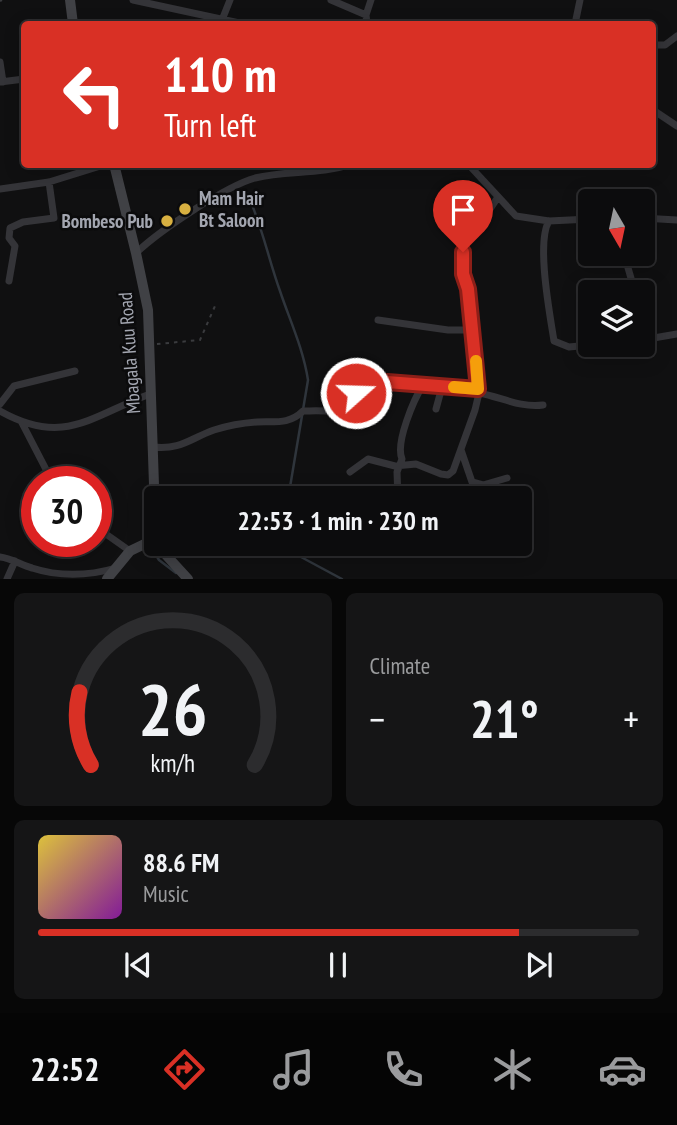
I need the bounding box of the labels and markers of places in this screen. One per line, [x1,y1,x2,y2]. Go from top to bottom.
pin [433,180,493,252]
place label: Mam Hair Bt Saloon [199,186,264,232]
marker: Mam Hair Bt Saloon [177,201,193,217]
place label: Bombeso Pub [62,209,153,233]
marker: Bombeso Pub [159,213,175,229]

